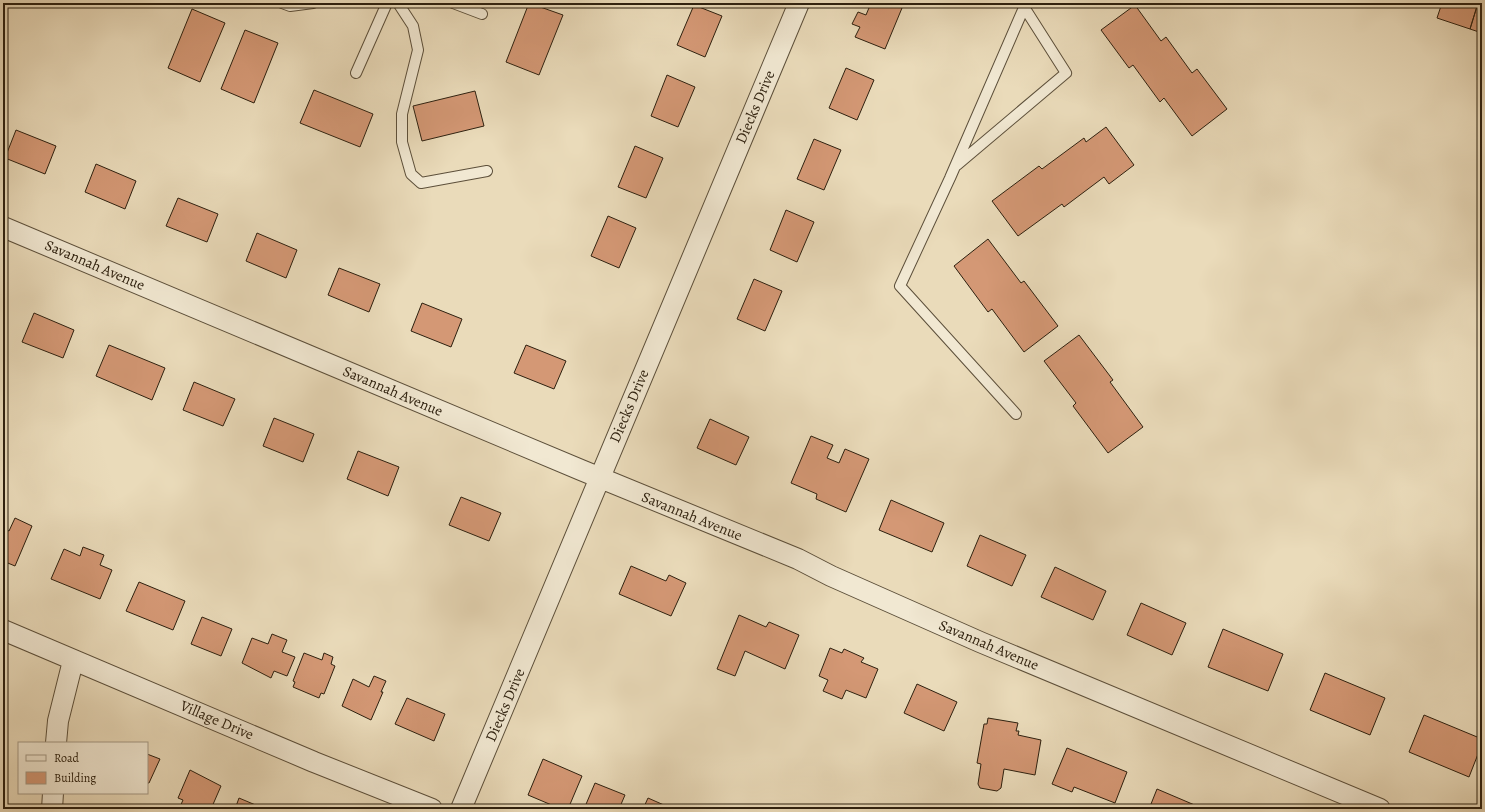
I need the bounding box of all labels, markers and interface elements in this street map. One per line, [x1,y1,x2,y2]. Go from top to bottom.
street label: Diecks Drive [731,67,780,147]
street label: Savannah Avenue [42,235,148,295]
street label: Savannah Avenue [340,361,446,421]
street label: Diecks Drive [605,366,654,446]
street label: Savannah Avenue [639,487,746,545]
street label: Savannah Avenue [936,615,1042,675]
street label: Diecks Drive [481,665,530,745]
street label: Village Drive [176,695,257,745]
legend [18,742,148,794]
text: Road [54,750,80,766]
text: Building [54,770,96,786]

